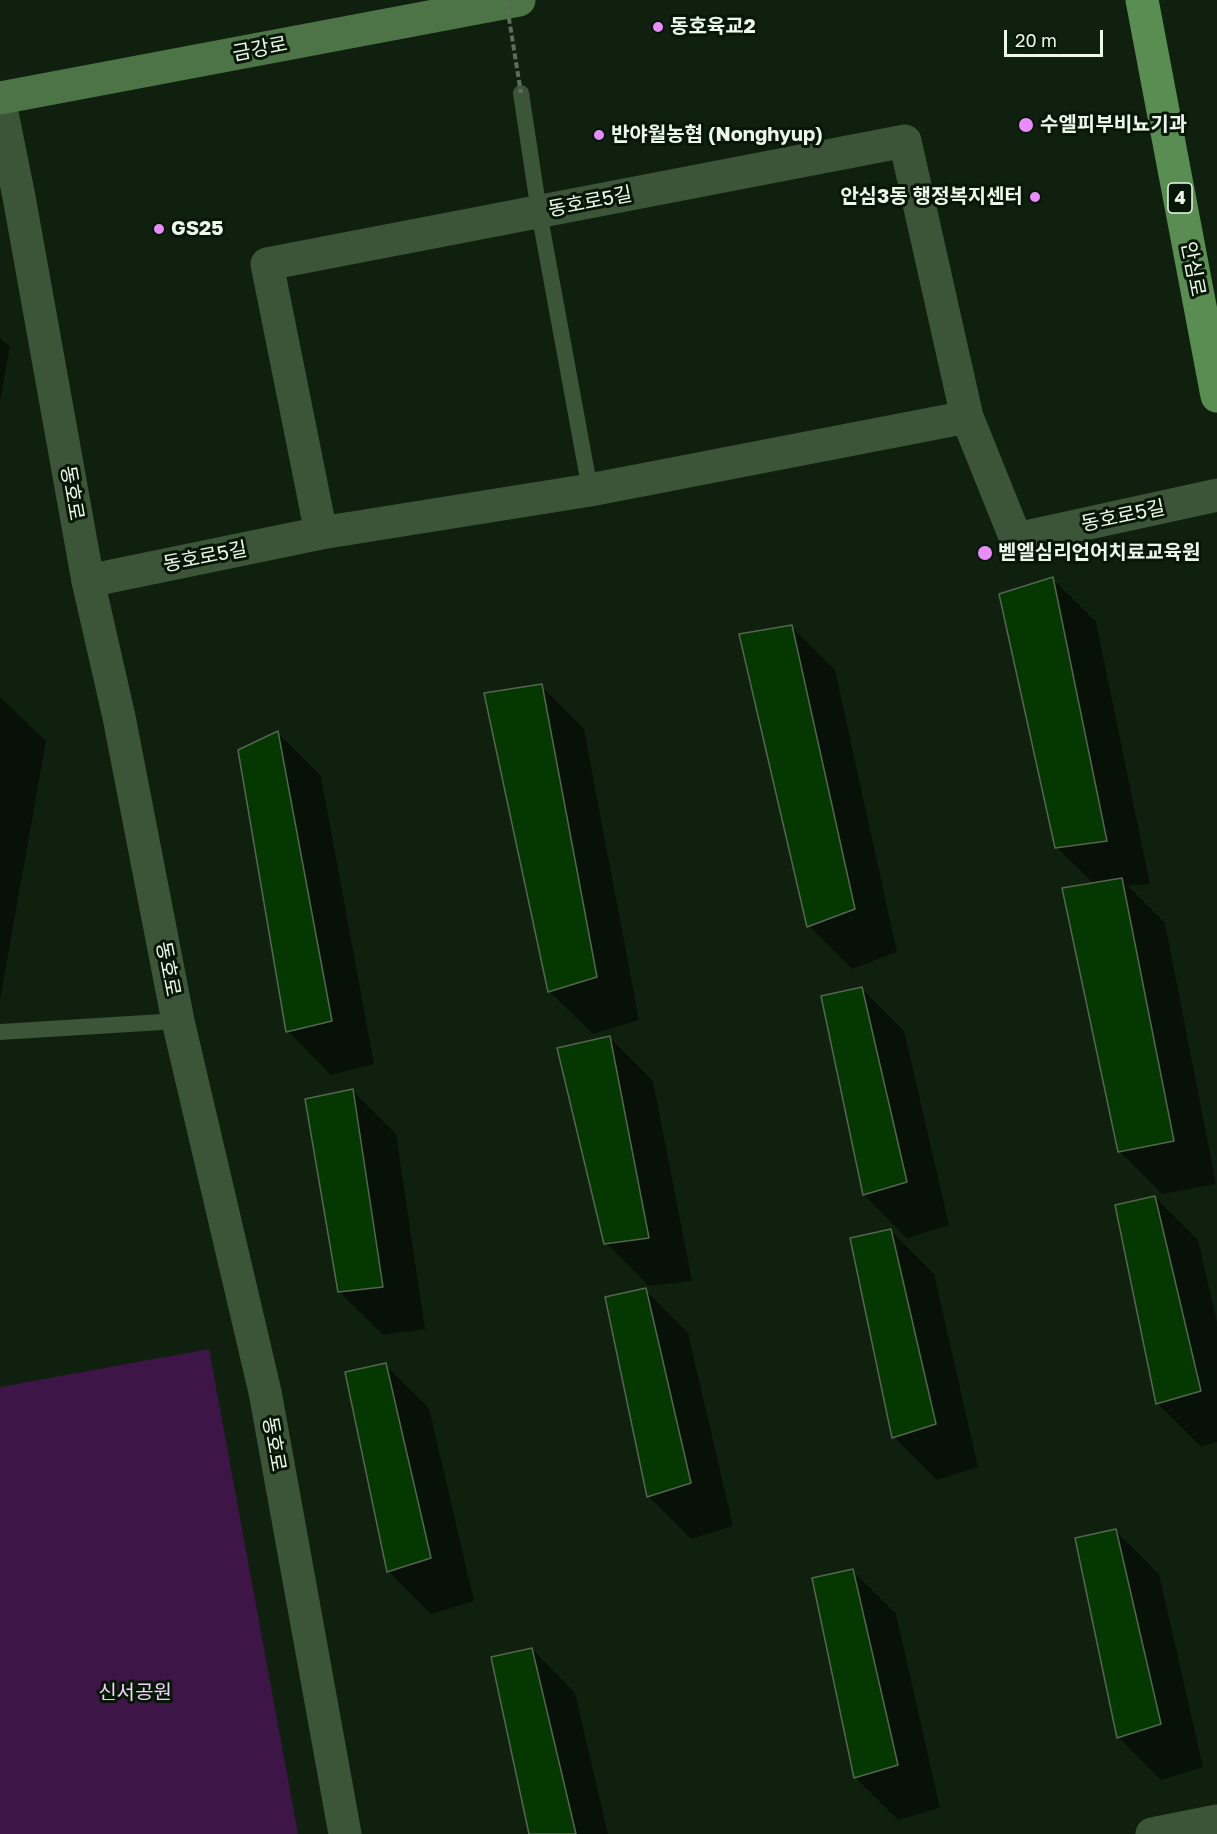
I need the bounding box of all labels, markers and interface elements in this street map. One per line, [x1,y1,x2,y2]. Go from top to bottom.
place label: 동호육교2 [670,15,756,39]
scale bar [1007,18,1106,56]
marker: 동호육교2 [651,20,665,34]
text: 20 m [1015,29,1057,51]
street label: 금강로 [231,32,289,66]
place label: 수엘피부비뇨기과 [1040,113,1187,137]
marker: 수엘피부비뇨기과 [1017,116,1035,134]
place label: 반야월농협 (Nonghyup) [611,123,823,147]
marker: 반야월농협 (Nonghyup) [592,128,606,142]
street label: 동호로5길 [546,182,634,222]
road number: 4 [1168,183,1192,213]
place label: 안심3동 행정복지센터 [840,185,1023,209]
marker: 안심3동 행정복지센터 [1028,190,1042,204]
place label: GS25 [171,217,223,241]
marker: GS25 [152,222,166,236]
street label: 안심로 [1176,240,1210,298]
street label: 동호로 [55,464,89,522]
street label: 동호로5길 [1079,495,1167,537]
street label: 동호로5길 [161,537,249,577]
place label: 벧엘심리언어치료교육원 [998,541,1200,565]
marker: 벧엘심리언어치료교육원 [976,544,994,562]
street label: 동호로 [151,940,185,998]
street label: 동호로 [257,1415,291,1473]
park label: 신서공원 [98,1681,172,1705]

